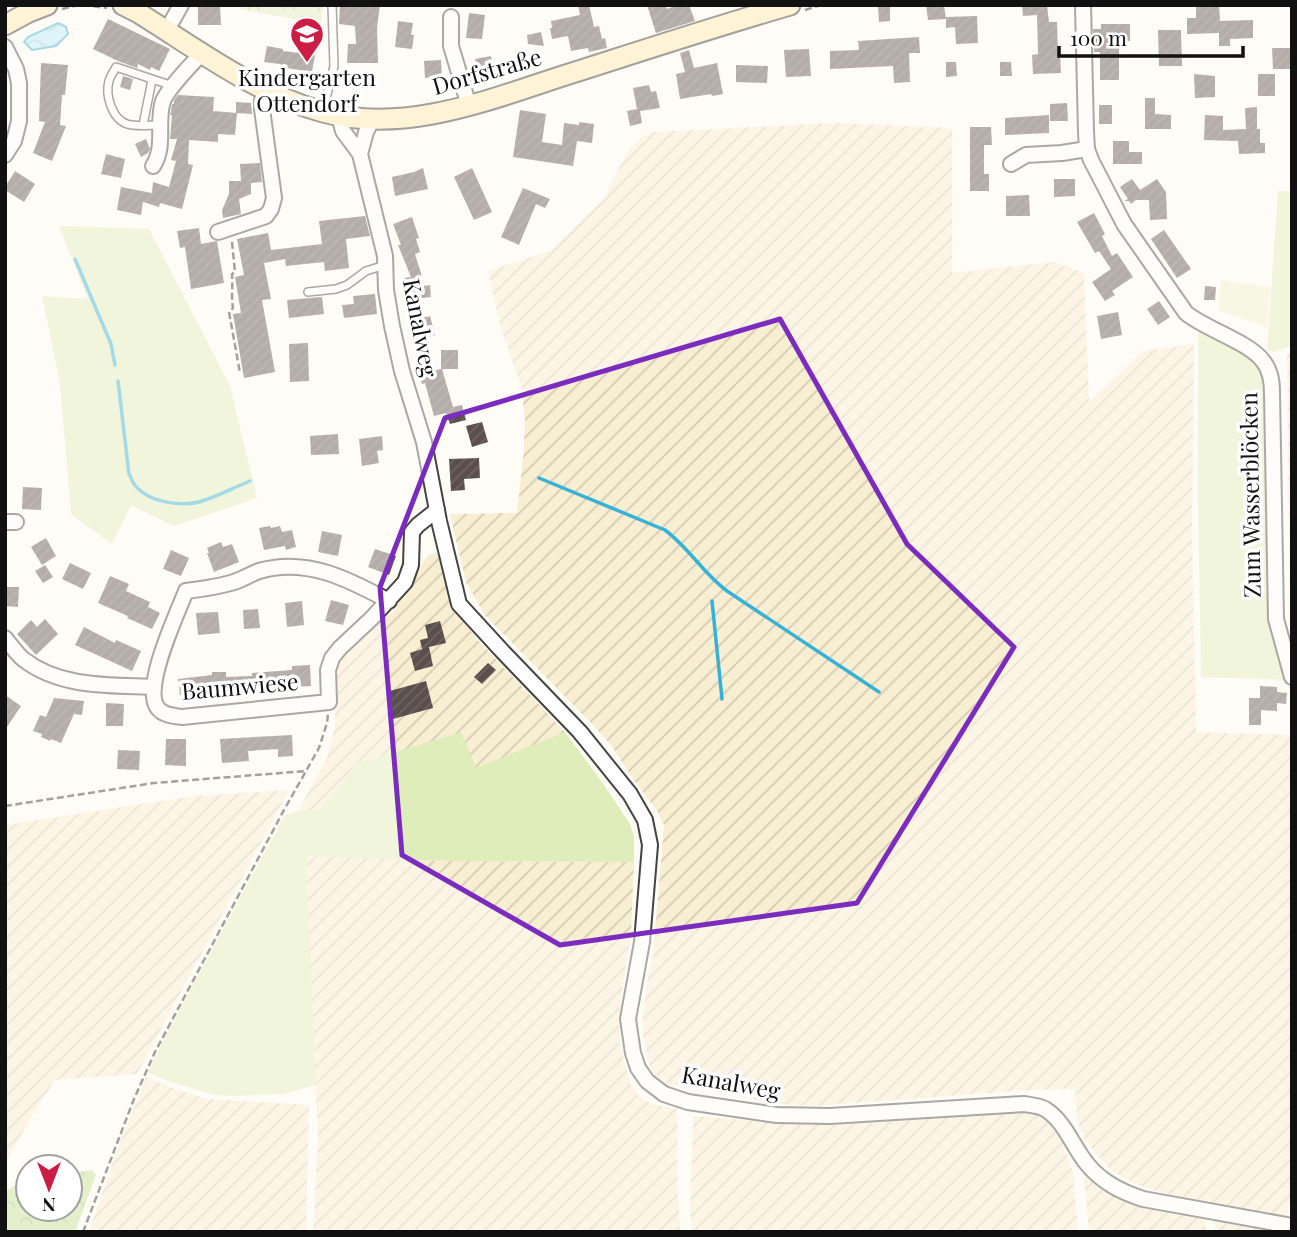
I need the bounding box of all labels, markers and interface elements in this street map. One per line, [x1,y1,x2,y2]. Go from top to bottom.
scale bar [1059,14,1243,58]
school or university icon: Kindergarten Ottendorf [288,15,326,64]
text: 100 m [1070,23,1127,51]
street label: Dorfstraße [428,40,545,101]
place label: Kindergarten Ottendorf [238,61,376,118]
street label: Kanalweg [397,276,446,380]
street label: Zum Wasserblöcken [1232,392,1267,598]
street label: Baumwiese [180,665,300,706]
street label: Kanalweg [680,1058,783,1105]
north arrow [14,1153,84,1223]
text: N [42,1193,56,1219]

